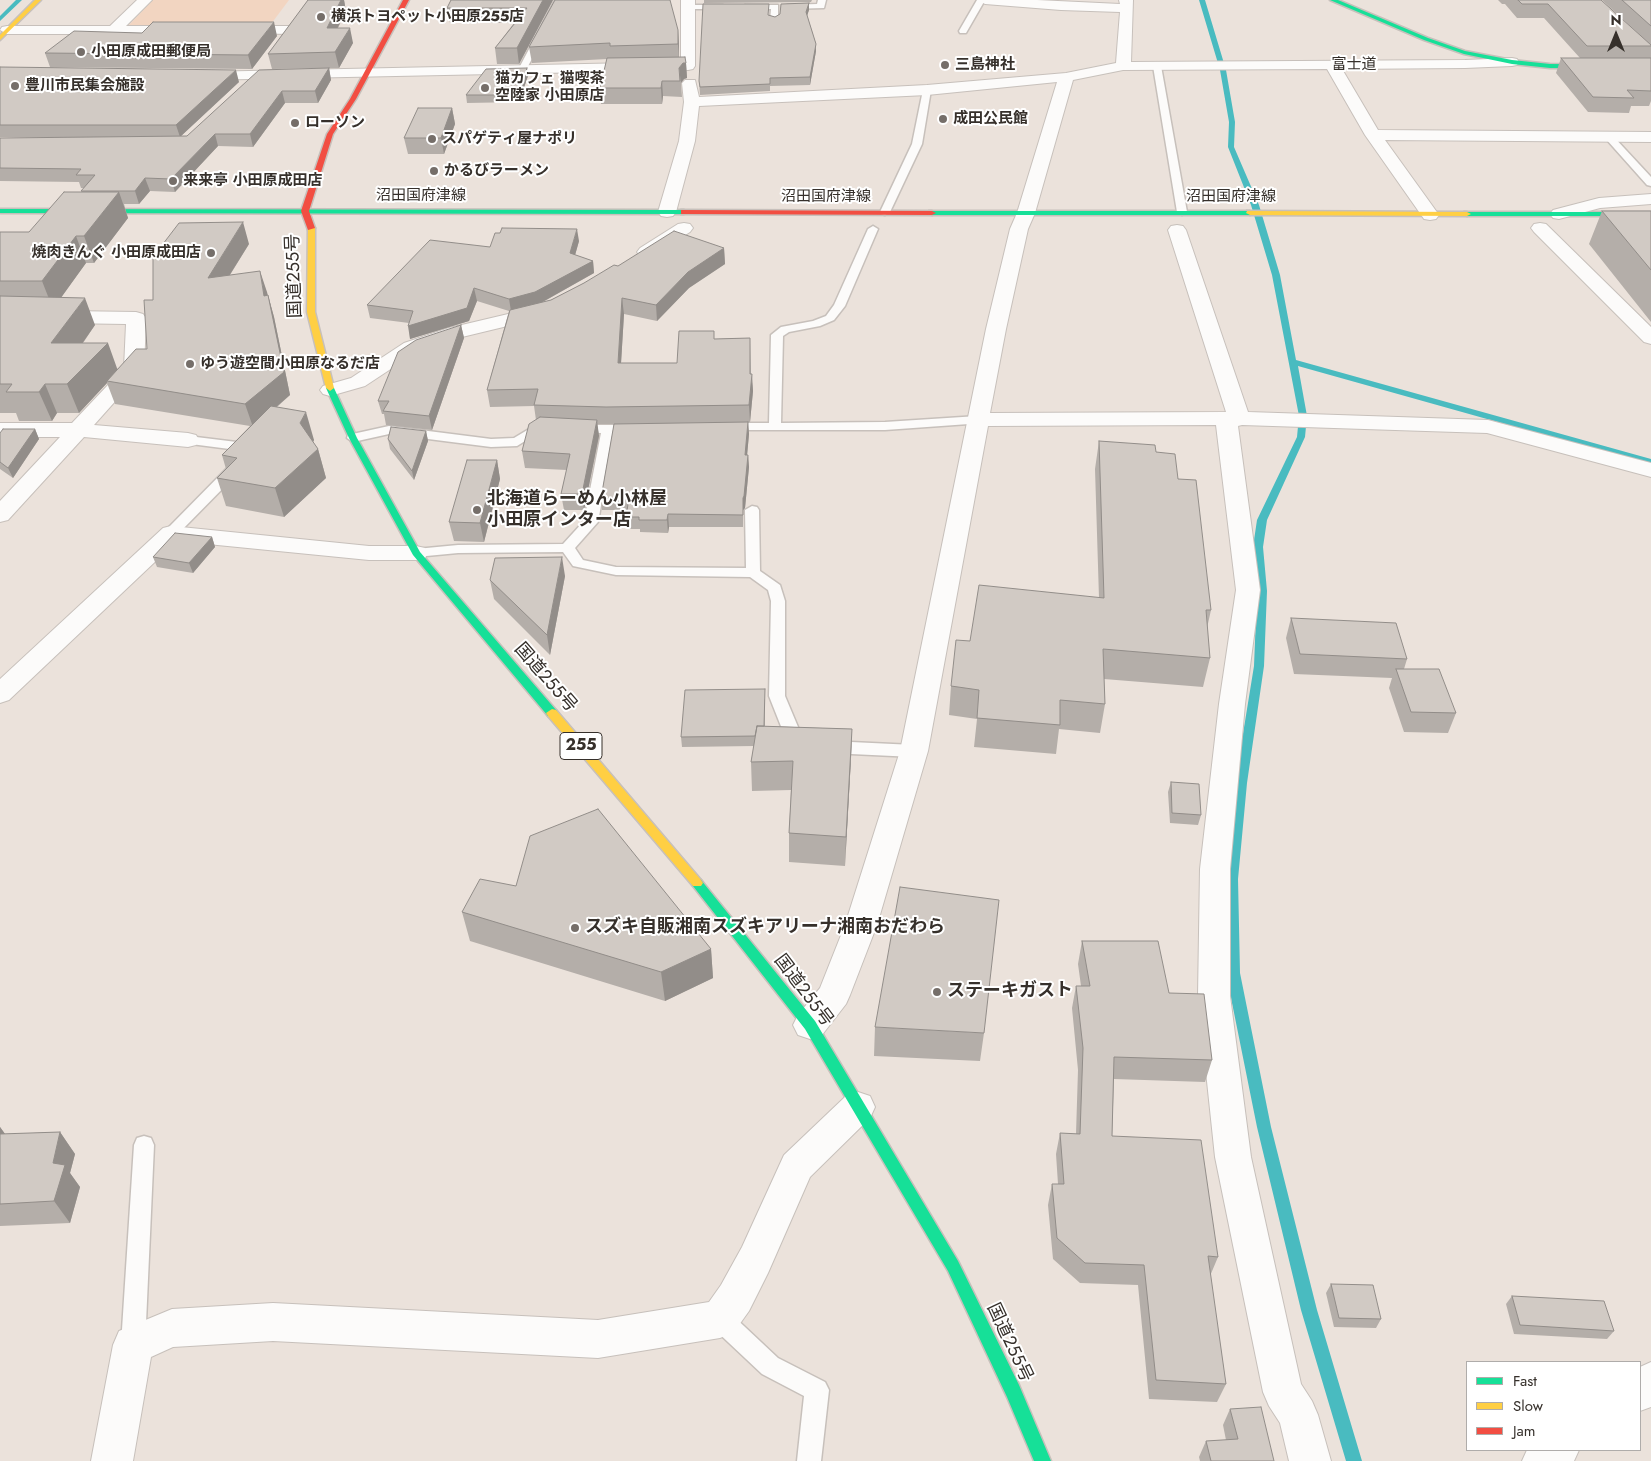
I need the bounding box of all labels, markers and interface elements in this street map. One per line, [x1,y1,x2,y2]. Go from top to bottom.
place label: 横浜トヨペット小田原２５５店 [331,8,524,26]
north arrow [1591,10,1641,60]
text: N [1610,10,1622,30]
marker: 横浜トヨペット小田原２５５店 [315,11,327,23]
place label: 小田原成田郵便局 [91,43,211,61]
marker: 小田原成田郵便局 [75,46,87,58]
place label: 三島神社 [955,56,1015,74]
street label: 富士道 [1332,56,1376,74]
marker: 三島神社 [939,59,951,71]
place label: 猫カフェ 猫喫茶 空陸家 小田原店 [495,70,604,105]
place label: 豊川市民集会施設 [25,77,145,95]
marker: 豊川市民集会施設 [9,80,21,92]
marker: 猫カフェ 猫喫茶 空陸家 小田原店 [479,82,491,94]
place label: 成田公民館 [953,110,1028,128]
marker: 成田公民館 [937,113,949,125]
place label: ローソン [305,114,365,132]
marker: ローソン [289,117,301,129]
place label: スパゲティ屋ナポリ [442,130,577,148]
marker: スパゲティ屋ナポリ [426,133,438,145]
place label: かるびラーメン [444,162,549,180]
marker: かるびラーメン [428,165,440,177]
place label: 来来亭 小田原成田店 [183,172,322,190]
marker: 来来亭 小田原成田店 [167,175,179,187]
street label: 沼田国府津線 [376,187,466,205]
street label: 沼田国府津線 [781,188,871,206]
street label: 沼田国府津線 [1186,188,1276,206]
street label: 国道255号 [283,233,307,319]
place label: 焼肉きんぐ 小田原成田店 [32,244,201,262]
marker: 焼肉きんぐ 小田原成田店 [205,247,217,259]
place label: ゆう遊空間小田原なるだ店 [200,355,380,373]
marker: ゆう遊空間小田原なるだ店 [184,358,196,370]
place label: 北海道らーめん小林屋 小田原インター店 [487,489,667,532]
marker: 北海道らーめん小林屋 小田原インター店 [471,504,483,516]
street label: 国道255号 [509,639,581,717]
road number: 255 [560,732,602,759]
place label: スズキ自販湘南スズキアリーナ湘南おだわら [585,917,945,939]
marker: スズキ自販湘南スズキアリーナ湘南おだわら [569,922,581,934]
street label: 国道255号 [769,951,837,1031]
place label: ステーキガスト [947,981,1073,1003]
marker: ステーキガスト [931,986,943,998]
street label: 国道255号 [981,1300,1037,1386]
legend [1466,1361,1641,1451]
text: Fast [1513,1370,1537,1392]
text: Slow [1513,1395,1543,1417]
text: Jam [1513,1420,1536,1442]

